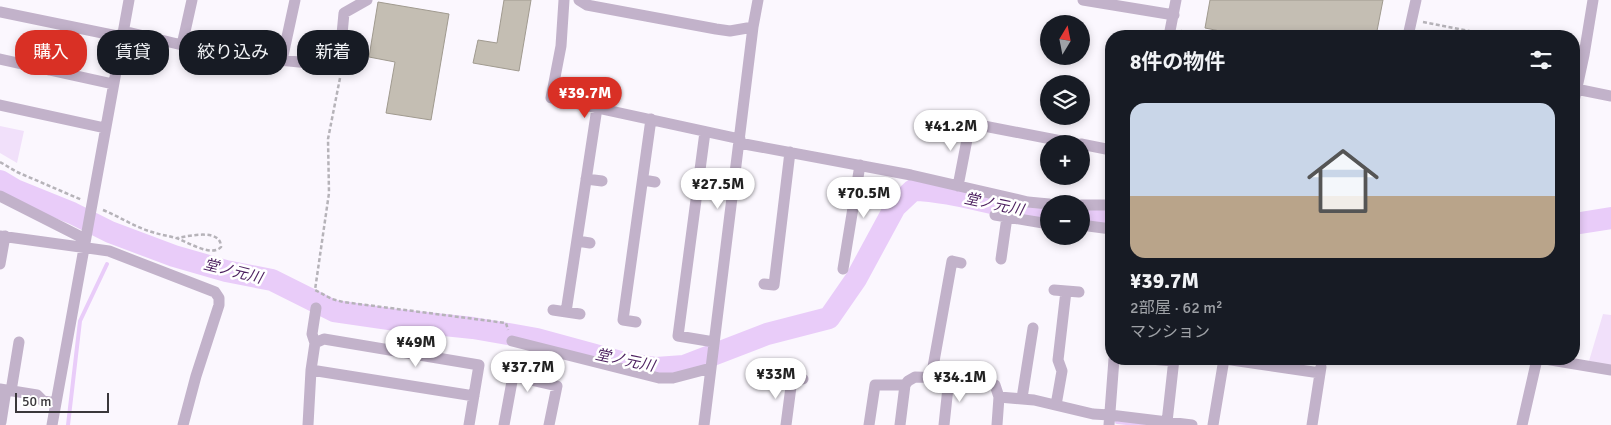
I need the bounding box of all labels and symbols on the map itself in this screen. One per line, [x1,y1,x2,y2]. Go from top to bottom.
north arrow [1040,15,1090,65]
pin: ¥39.7M [544,76,626,119]
pin: ¥41.2M [910,110,992,152]
pin: ¥27.5M [677,168,759,210]
pin: ¥70.5M [823,176,905,219]
water label: 堂ノ元川 [963,189,1027,219]
water label: 堂ノ元川 [202,255,266,287]
pin: ¥49M [386,326,446,368]
water label: 堂ノ元川 [594,345,658,375]
pin: ¥37.7M [487,350,569,393]
pin: ¥33M [746,358,806,400]
pin: ¥34.1M [919,360,1001,403]
scale bar [15,390,109,413]

